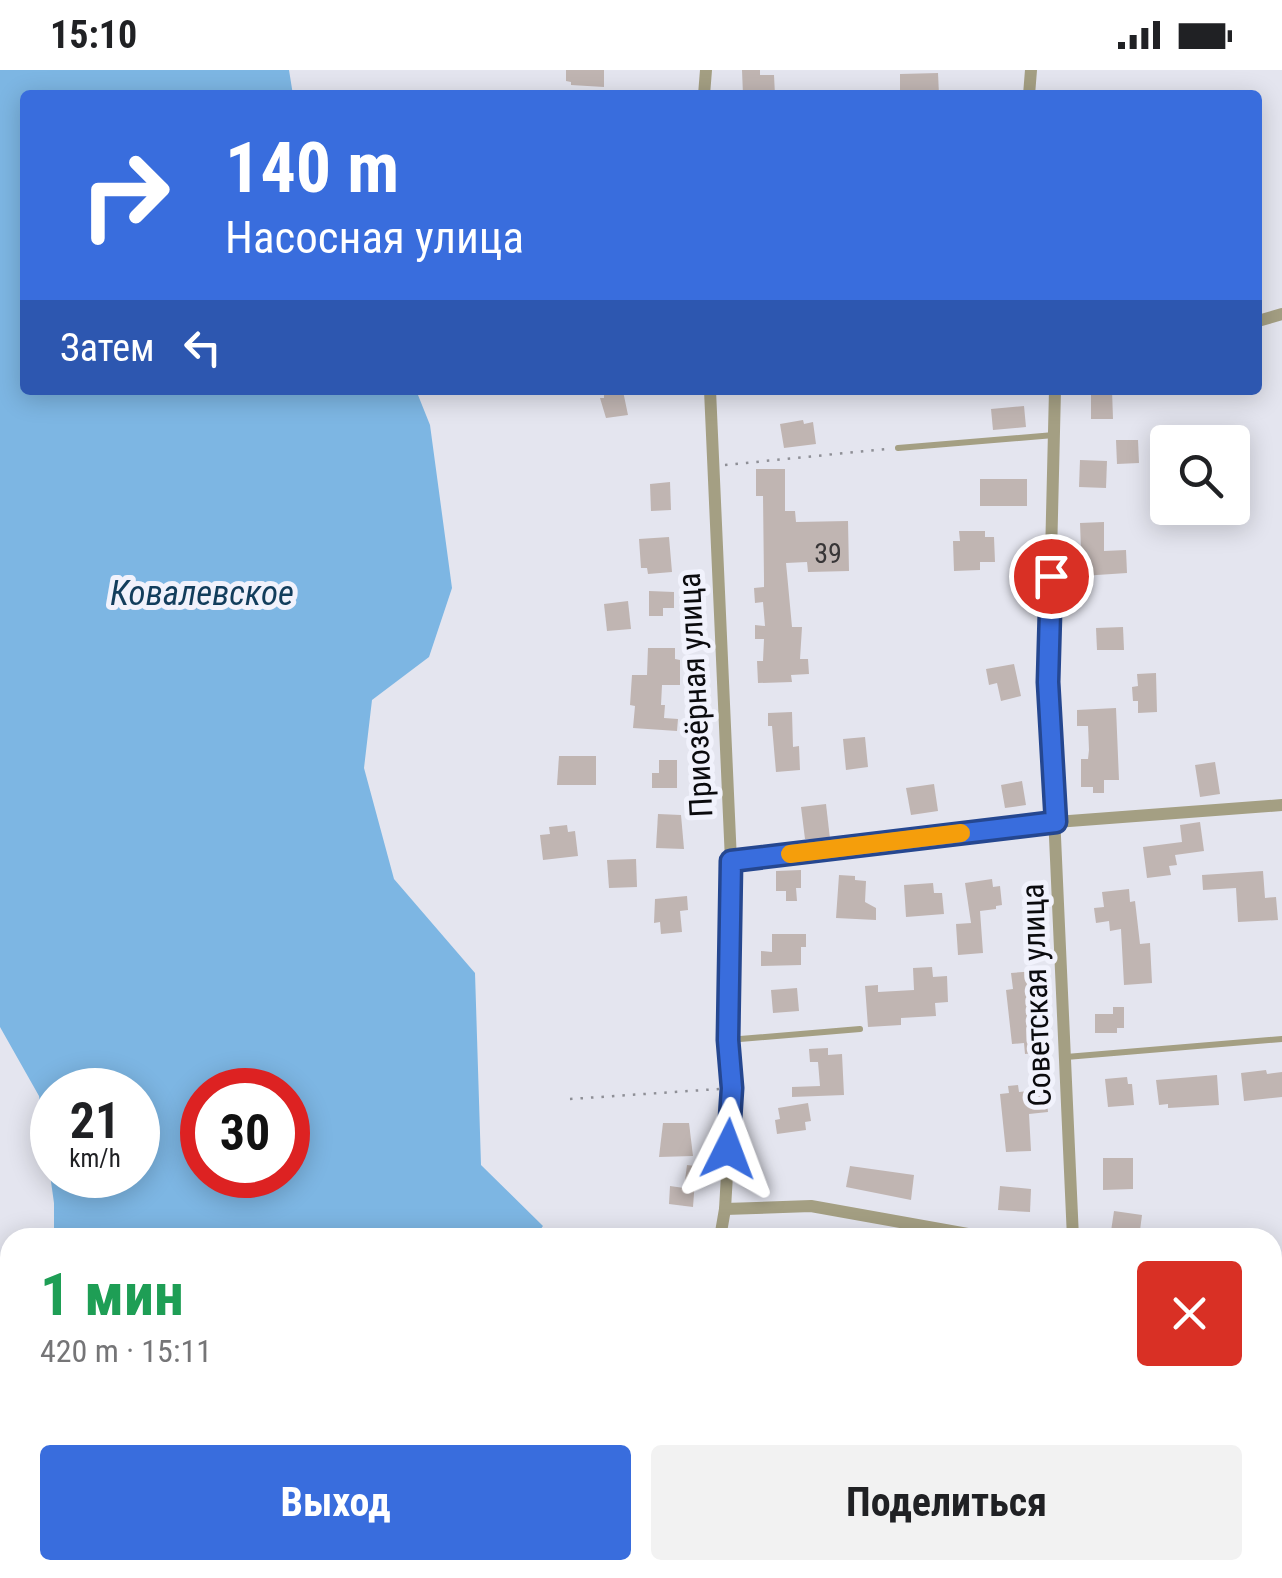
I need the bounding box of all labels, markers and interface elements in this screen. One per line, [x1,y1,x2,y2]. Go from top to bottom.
text: 15:10 [50,13,137,57]
text: 140 m [225,127,399,209]
icon: right [60,130,190,260]
text: Насосная улица [225,211,524,264]
icon: left [175,320,230,375]
text: Затем [60,326,155,370]
map controls [1150,425,1250,525]
button: search [1150,425,1250,525]
pin [1009,534,1094,619]
house number: 39 [814,537,842,570]
icon: arrive [1024,549,1079,604]
street label: Приозёрная улица [670,572,720,818]
water label: Ковалевское [110,573,294,614]
street label: Советская улица [1013,883,1059,1107]
speed limit sign: 30 [180,1068,310,1198]
text: 21 [70,1092,120,1150]
position arrow [676,1097,780,1201]
text: km/h [69,1144,121,1173]
text: 1 мин [40,1259,184,1330]
button: close [1137,1261,1242,1366]
text: 420 m · 15:11 [40,1332,212,1370]
button: Выход [40,1445,631,1560]
button: Поделиться [651,1445,1242,1560]

